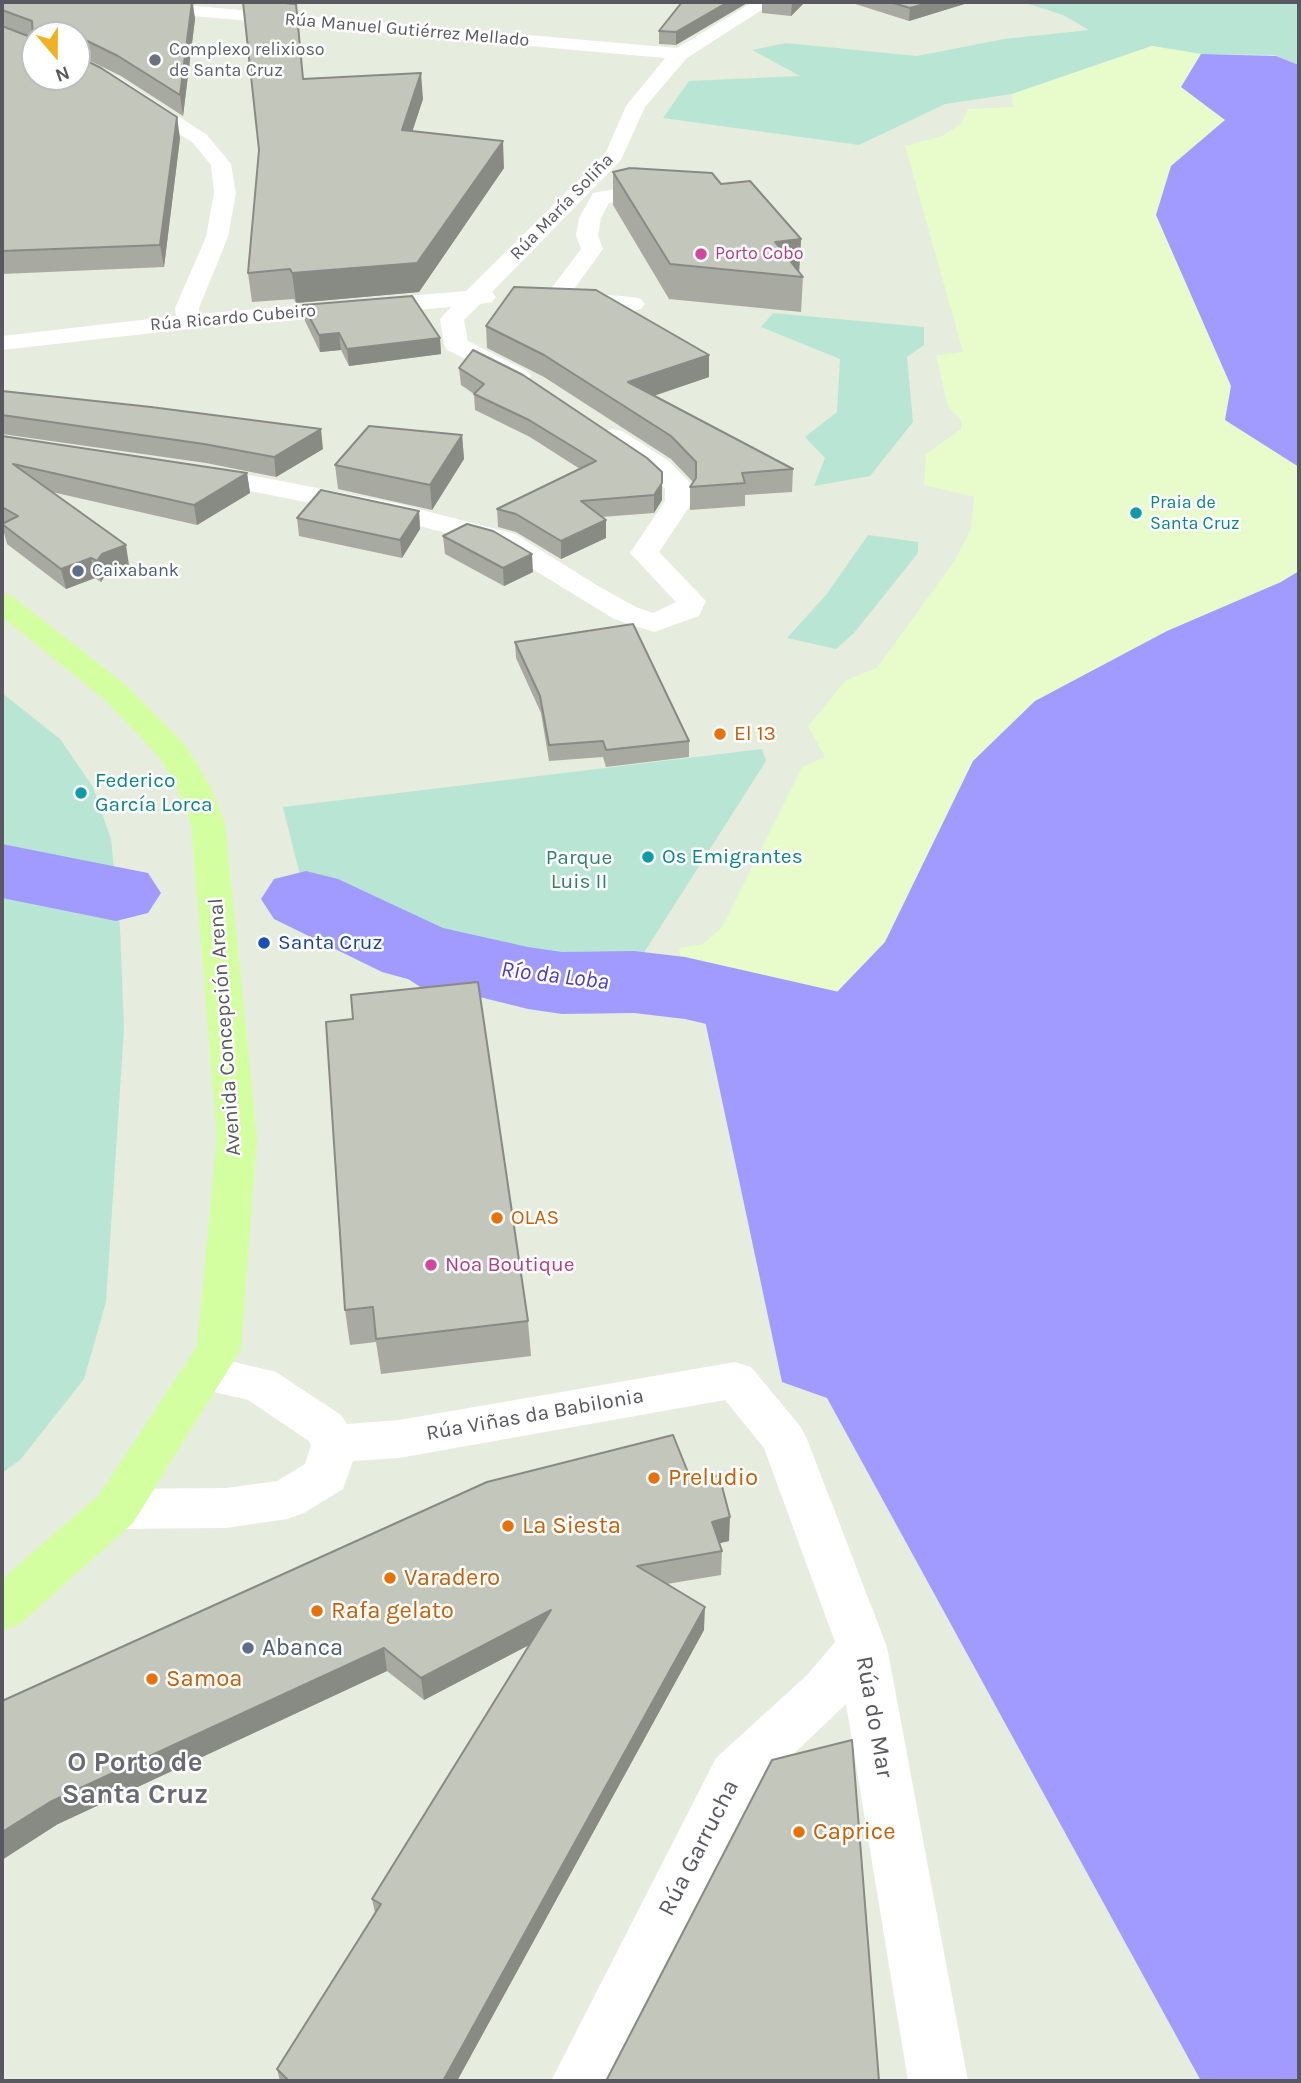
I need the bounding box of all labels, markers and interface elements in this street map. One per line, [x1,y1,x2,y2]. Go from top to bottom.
street label: Rúa Manuel Gutiérrez Mellado [284,9,530,51]
north arrow [21,21,91,91]
place label: Complexo relixioso de Santa Cruz [169,39,325,82]
marker: Complexo relixioso de Santa Cruz [147,52,163,68]
text: N [52,61,73,87]
street label: Rúa María Soliña [506,149,618,265]
place label: Porto Cobo [715,243,804,265]
marker: Porto Cobo [693,246,709,262]
street label: Rúa Ricardo Cubeiro [149,300,317,336]
place label: Praia de Santa Cruz [1150,492,1240,534]
marker: Praia de Santa Cruz [1128,505,1144,521]
place label: Caixabank [92,560,179,582]
marker: Caixabank [70,563,86,579]
place label: El 13 [734,721,776,747]
marker: El 13 [712,726,728,742]
place label: Federico García Lorca [95,768,213,818]
marker: Federico García Lorca [73,785,89,801]
place label: Os Emigrantes [662,844,803,870]
park label: Parque Luis II [546,845,612,895]
marker: Os Emigrantes [640,849,656,865]
street label: Avenida Concepción Arenal [203,897,247,1157]
place label: Santa Cruz [278,930,383,956]
marker: Santa Cruz [256,935,272,951]
water label: Río da Loba [499,956,611,996]
place label: OLAS [511,1205,559,1231]
marker: OLAS [489,1210,505,1226]
place label: Noa Boutique [445,1252,575,1278]
marker: Noa Boutique [423,1257,439,1273]
street label: Rúa Viñas da Babilonia [424,1383,646,1447]
place label: Preludio [668,1464,758,1492]
marker: Preludio [646,1470,662,1486]
place label: La Siesta [522,1512,621,1540]
marker: La Siesta [500,1518,516,1534]
place label: Varadero [404,1564,500,1592]
marker: Varadero [382,1570,398,1586]
place label: Rafa gelato [331,1597,454,1625]
marker: Rafa gelato [309,1603,325,1619]
place label: Abanca [262,1634,343,1662]
marker: Abanca [240,1640,256,1656]
street label: Rúa do Mar [849,1654,899,1780]
place label: Samoa [166,1665,242,1693]
marker: Samoa [144,1671,160,1687]
district label: O Porto de Santa Cruz [62,1746,208,1812]
street label: Rúa Garrucha [652,1775,746,1921]
place label: Caprice [813,1818,895,1846]
marker: Caprice [791,1824,807,1840]

